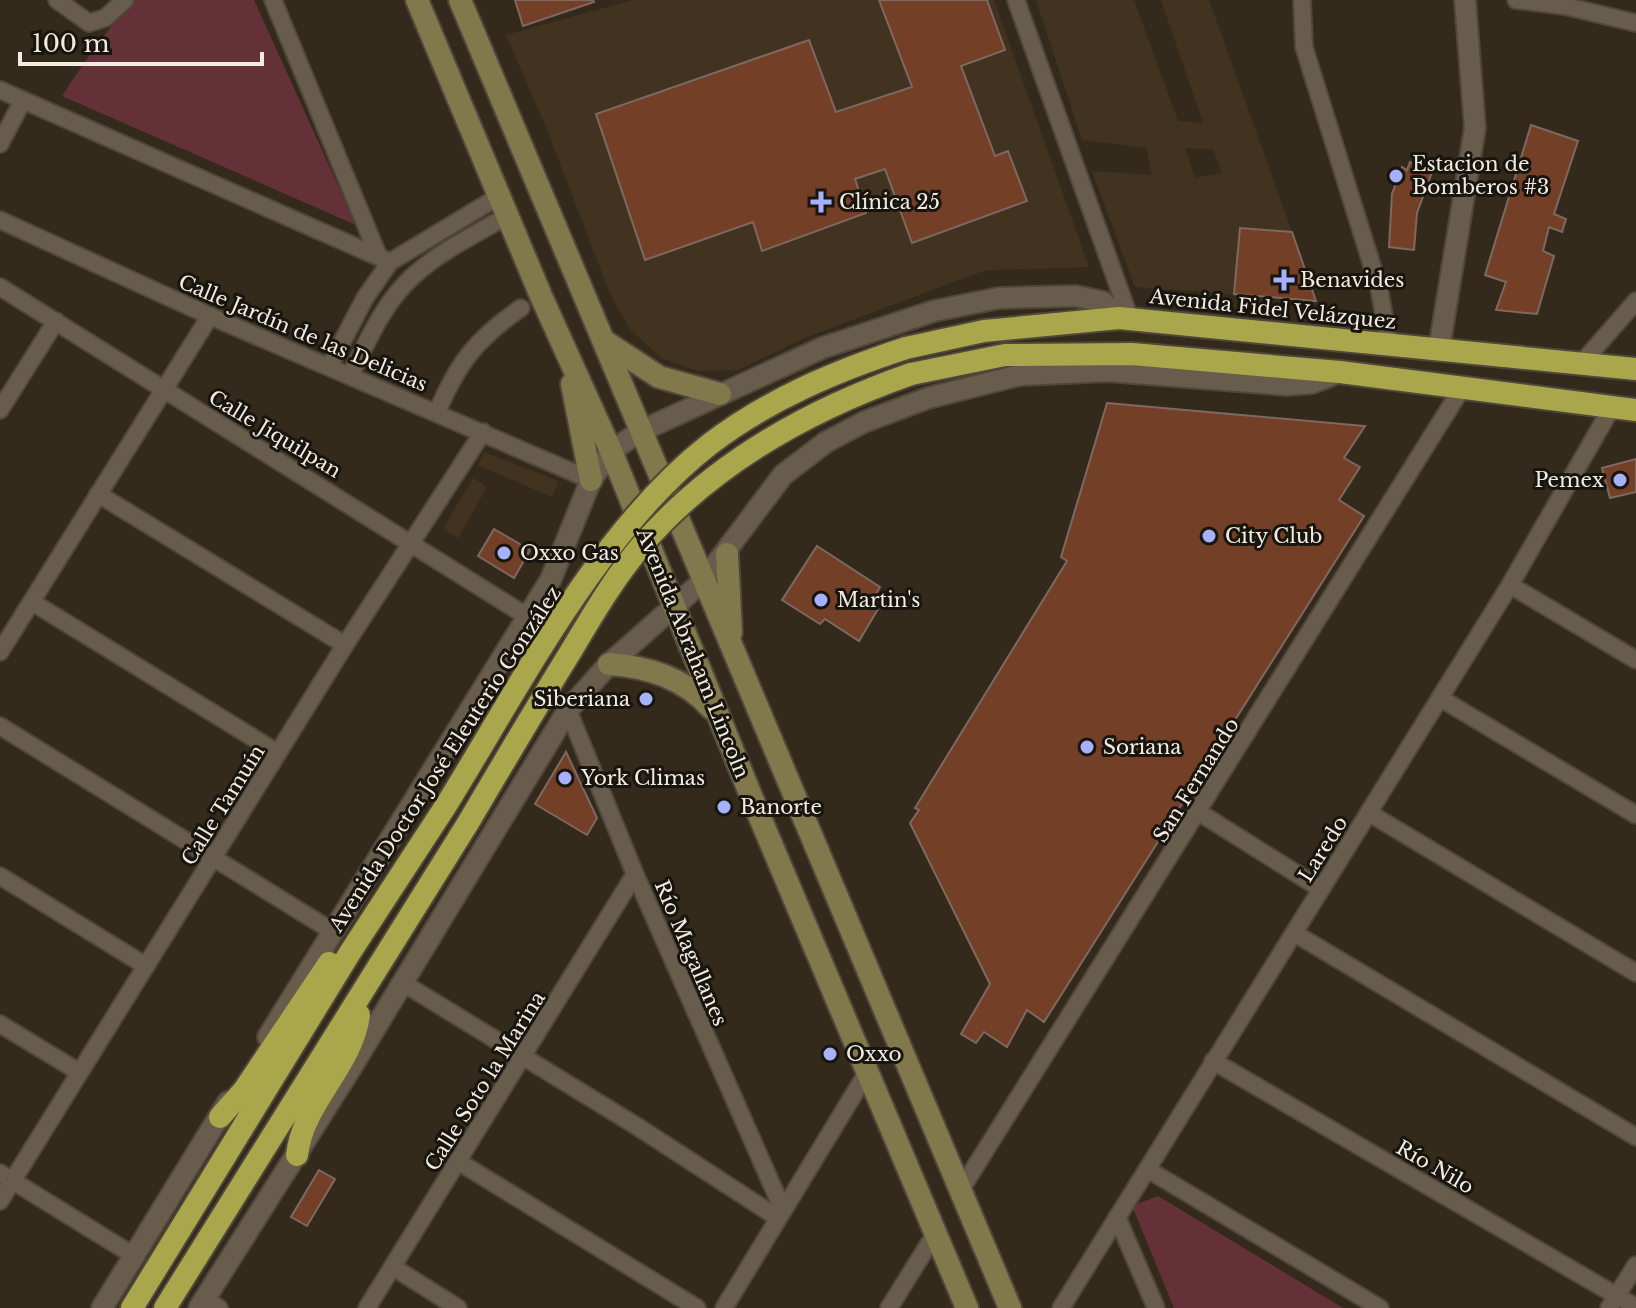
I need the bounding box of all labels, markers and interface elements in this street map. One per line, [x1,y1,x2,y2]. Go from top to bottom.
scale bar [20,16,262,66]
text: 100 m [32,29,110,58]
place label: Estacion de Bomberos #3 [1412,152,1549,199]
marker: Estacion de Bomberos #3 [1387,167,1405,185]
place label: Clínica 25 [839,190,940,214]
marker: Clínica 25 [810,191,832,213]
place label: Benavides [1300,268,1404,292]
street label: Calle Jardín de las Delicias [175,270,431,396]
marker: Benavides [1275,271,1293,289]
street label: Avenida Fidel Velázquez [1147,284,1398,334]
street label: Calle Jiquilpan [205,385,346,483]
place label: Pemex [1534,468,1604,492]
marker: Pemex [1611,471,1629,489]
street label: Avenida Abraham Lincoln [631,523,754,782]
place label: City Club [1225,524,1322,548]
marker: City Club [1200,527,1218,545]
place label: Oxxo Gas [520,541,619,565]
marker: Oxxo Gas [495,544,513,562]
street label: Avenida Doctor José Eleuterio González [323,582,566,937]
place label: Martin's [837,588,920,612]
marker: Martin's [812,591,830,609]
place label: Siberiana [533,687,631,711]
marker: Siberiana [637,690,655,708]
street label: San Fernando [1148,713,1244,847]
place label: Soriana [1103,735,1182,759]
marker: Soriana [1078,738,1096,756]
street label: Calle Tamuín [176,740,270,870]
place label: York Climas [580,766,705,790]
marker: York Climas [556,769,574,787]
place label: Banorte [740,795,822,819]
marker: Banorte [715,798,733,816]
street label: Laredo [1293,812,1353,886]
street label: Río Magallanes [650,877,732,1029]
street label: Calle Soto la Marina [420,986,550,1175]
place label: Oxxo [846,1042,901,1066]
marker: Oxxo [821,1045,839,1063]
street label: Río Nilo [1392,1135,1478,1199]

